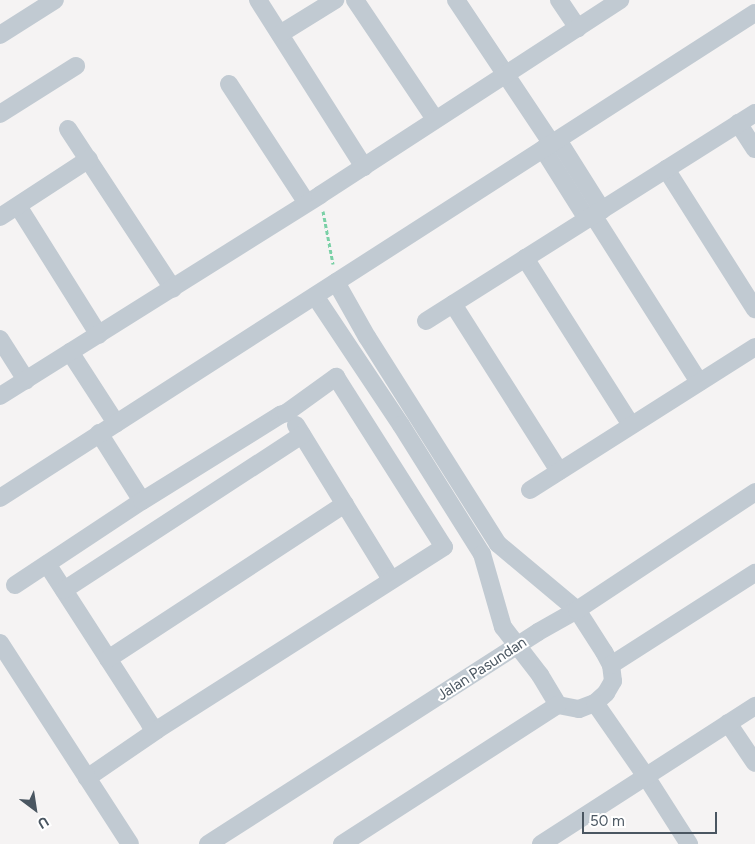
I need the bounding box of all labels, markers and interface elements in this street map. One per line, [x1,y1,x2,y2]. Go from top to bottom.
street label: Jalan Pasundan [434,633,530,705]
north arrow [10,784,60,834]
scale bar [585,802,720,834]
text: U [34,812,52,832]
text: 50 m [590,812,625,830]

